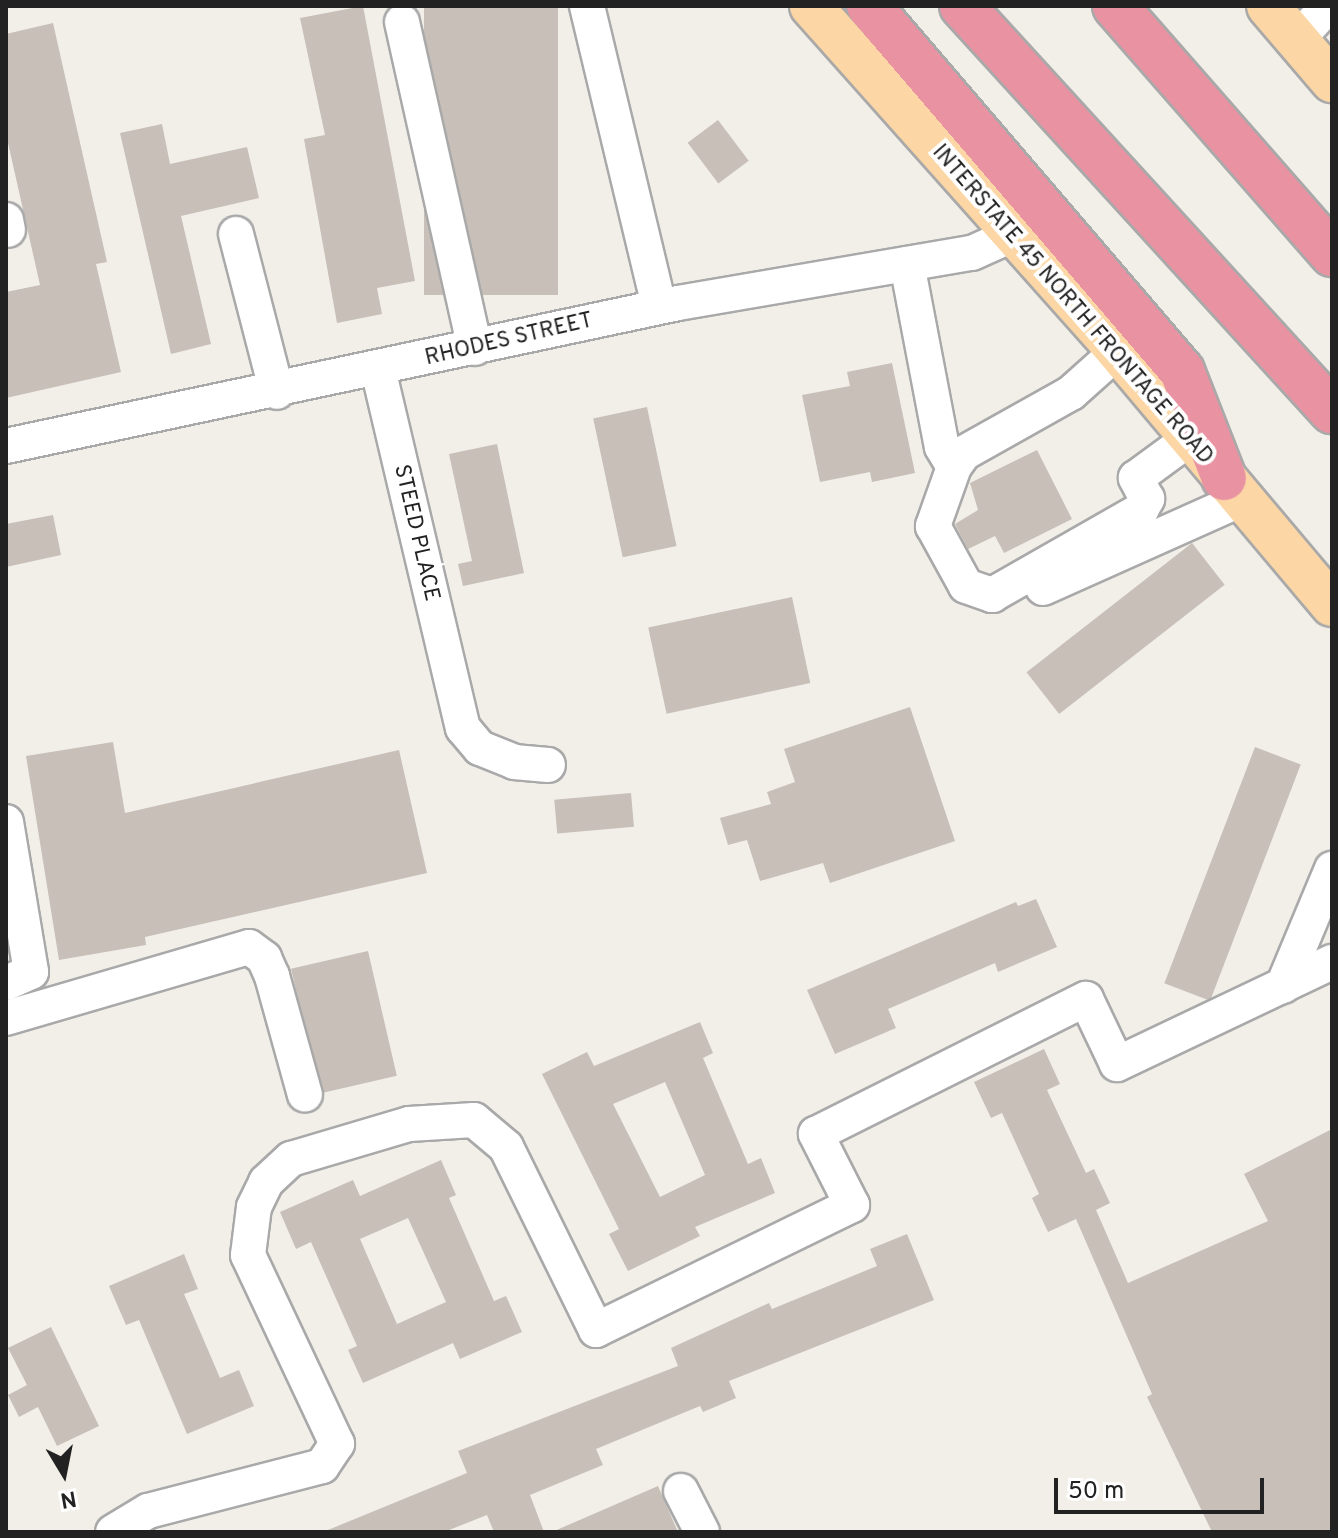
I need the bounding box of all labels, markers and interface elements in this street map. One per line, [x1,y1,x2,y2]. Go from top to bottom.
street label: INTERSTATE 45 NORTH FRONTAGE ROAD [926,140,1218,470]
street label: RHODES STREET [423,308,595,372]
street label: STEED PLACE [387,462,445,604]
north arrow [24,1434,104,1514]
scale bar [1058,1462,1268,1512]
text: 50 m [1068,1477,1124,1507]
text: N [58,1483,78,1513]

